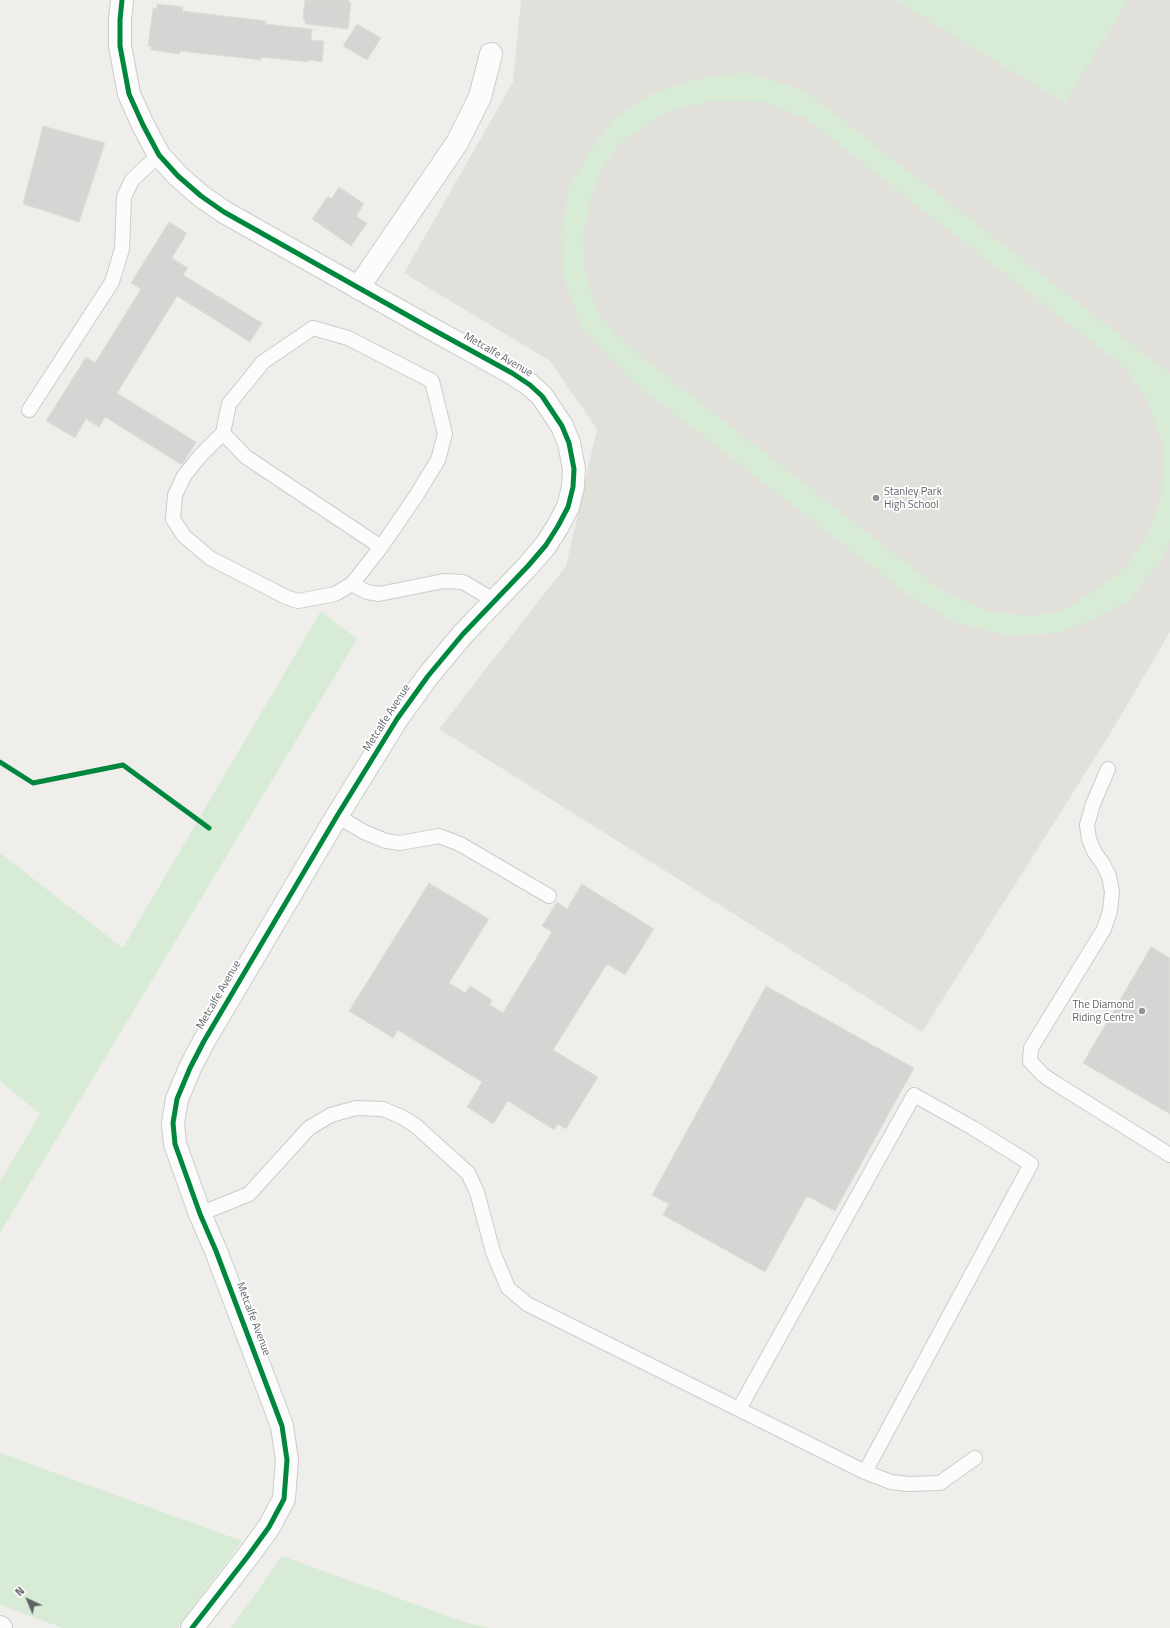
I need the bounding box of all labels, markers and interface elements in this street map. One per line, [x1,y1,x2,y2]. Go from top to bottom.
street label: Metcalfe Avenue [461,330,535,380]
place label: Stanley Park High School [884,485,942,511]
marker: Stanley Park High School [871,493,881,503]
street label: Metcalfe Avenue [360,682,414,754]
street label: Metcalfe Avenue [194,958,244,1032]
place label: The Diamond Riding Centre [1072,998,1134,1024]
marker: The Diamond Riding Centre [1137,1006,1147,1016]
street label: Metcalfe Avenue [233,1281,273,1357]
north arrow [8,1580,48,1620]
text: N [11,1583,28,1600]

